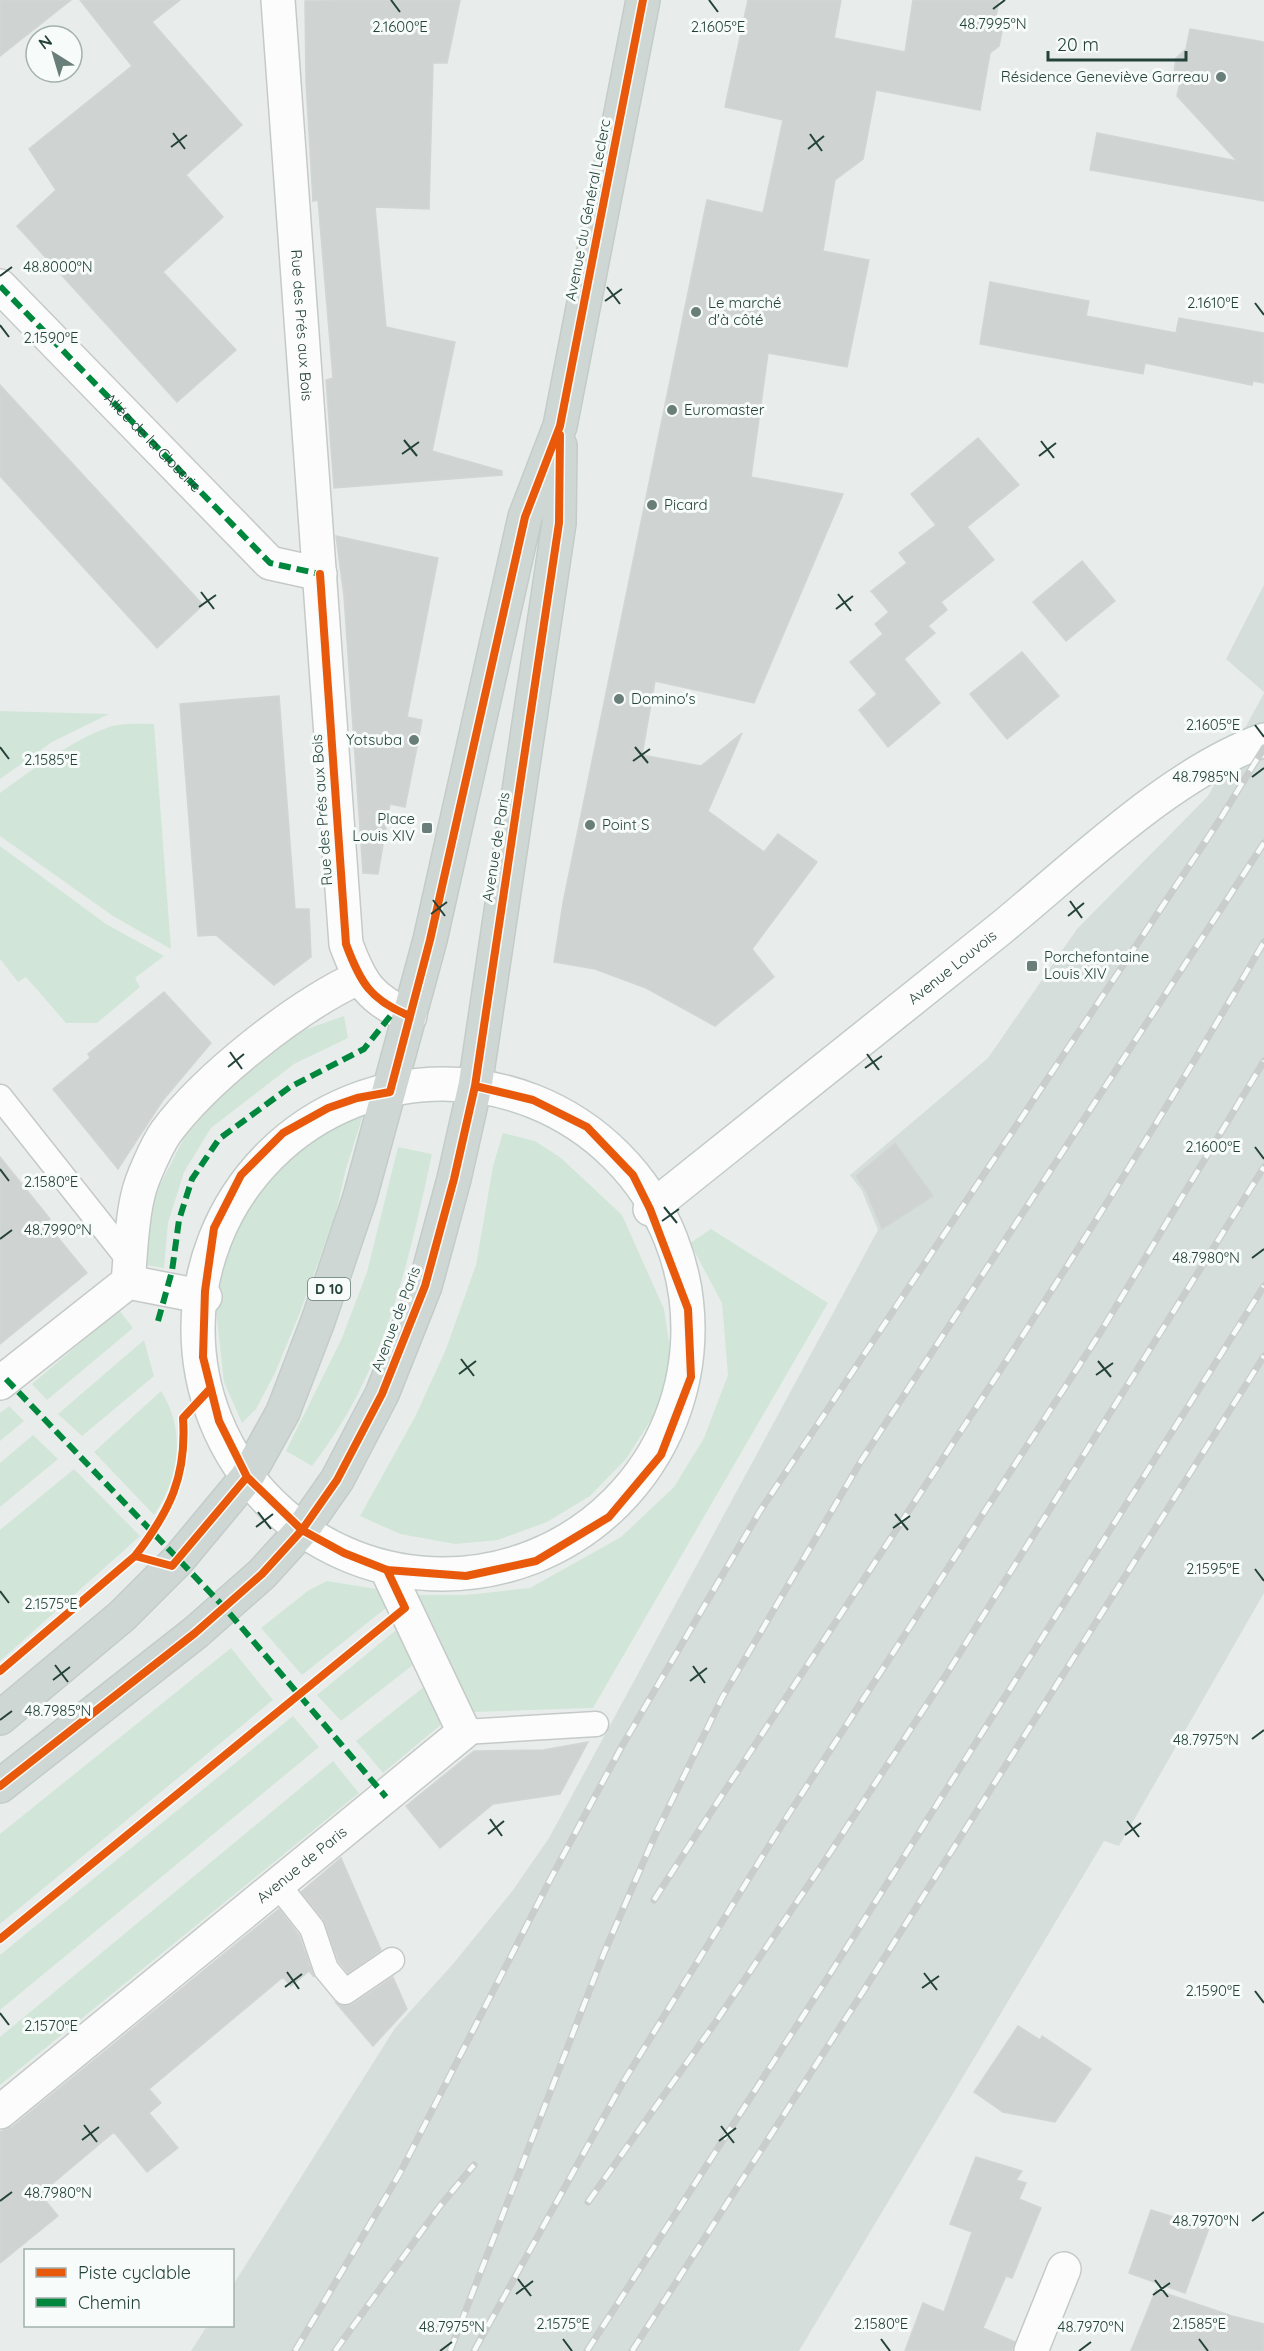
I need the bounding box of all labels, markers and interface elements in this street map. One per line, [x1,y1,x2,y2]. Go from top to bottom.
text: 48.7995°N [959,14,1027,33]
text: 2.1600°E [372,17,428,36]
text: 2.1605°E [691,17,745,36]
north arrow [24,24,84,84]
scale bar [1048,24,1186,62]
text: N [34,30,56,54]
text: 20 m [1057,33,1099,56]
place label: Résidence Geneviève Garreau [1001,67,1209,86]
marker: Résidence Geneviève Garreau [1214,70,1228,84]
street label: Avenue du Général Leclerc [561,117,615,302]
street label: Rue des Prés aux Bois [287,249,317,402]
text: 48.8000°N [23,257,93,276]
place label: Le marché d'à côté [708,293,782,329]
text: 2.1610°E [1187,293,1239,312]
marker: Le marché d'à côté [689,305,703,319]
text: 2.1590°E [24,328,78,347]
street label: Allée de la Closerie [101,389,206,496]
place label: Euromaster [684,400,765,419]
marker: Euromaster [665,403,679,417]
place label: Picard [664,495,708,514]
marker: Picard [645,498,659,512]
place label: Domino's [631,689,696,708]
marker: Domino's [612,692,626,706]
text: 2.1605°E [1186,715,1240,734]
place label: Yotsuba [346,730,402,749]
marker: Yotsuba [407,733,421,747]
street label: Rue des Prés aux Bois [307,734,336,886]
text: 2.1585°E [24,750,78,769]
text: 48.7985°N [1173,767,1239,786]
street label: Avenue de Paris [477,791,514,903]
place label: Place Louis XIV [352,809,415,845]
place label: Point S [602,815,649,834]
marker: Point S [583,818,597,832]
marker: Place Louis XIV [420,821,434,835]
street label: Avenue Louvois [904,926,1000,1008]
place label: Porchefontaine Louis XIV [1044,947,1149,983]
marker: Porchefontaine Louis XIV [1025,959,1039,973]
text: 2.1600°E [1185,1137,1241,1156]
text: 2.1580°E [24,1172,78,1191]
text: 48.7990°N [24,1220,92,1239]
text: 48.7980°N [1172,1248,1240,1267]
street label: Avenue de Paris [367,1264,424,1374]
road number: D 10 [308,1278,350,1300]
text: 2.1595°E [1186,1559,1240,1578]
text: 2.1575°E [24,1594,78,1613]
text: 48.7985°N [25,1701,91,1720]
text: 48.7975°N [1173,1730,1239,1749]
street label: Avenue de Paris [252,1822,350,1907]
text: 2.1590°E [1186,1981,1240,2000]
text: 2.1570°E [24,2016,78,2035]
text: 48.7980°N [24,2183,92,2202]
text: 48.7970°N [1173,2211,1239,2230]
legend [24,2249,234,2327]
text: Piste cyclable [78,2261,191,2284]
text: Chemin [78,2291,141,2314]
text: 2.1575°E [536,2314,590,2333]
text: 2.1580°E [854,2314,908,2333]
text: 2.1585°E [1172,2314,1226,2333]
text: 48.7975°N [419,2317,485,2336]
text: 48.7970°N [1058,2317,1124,2336]

